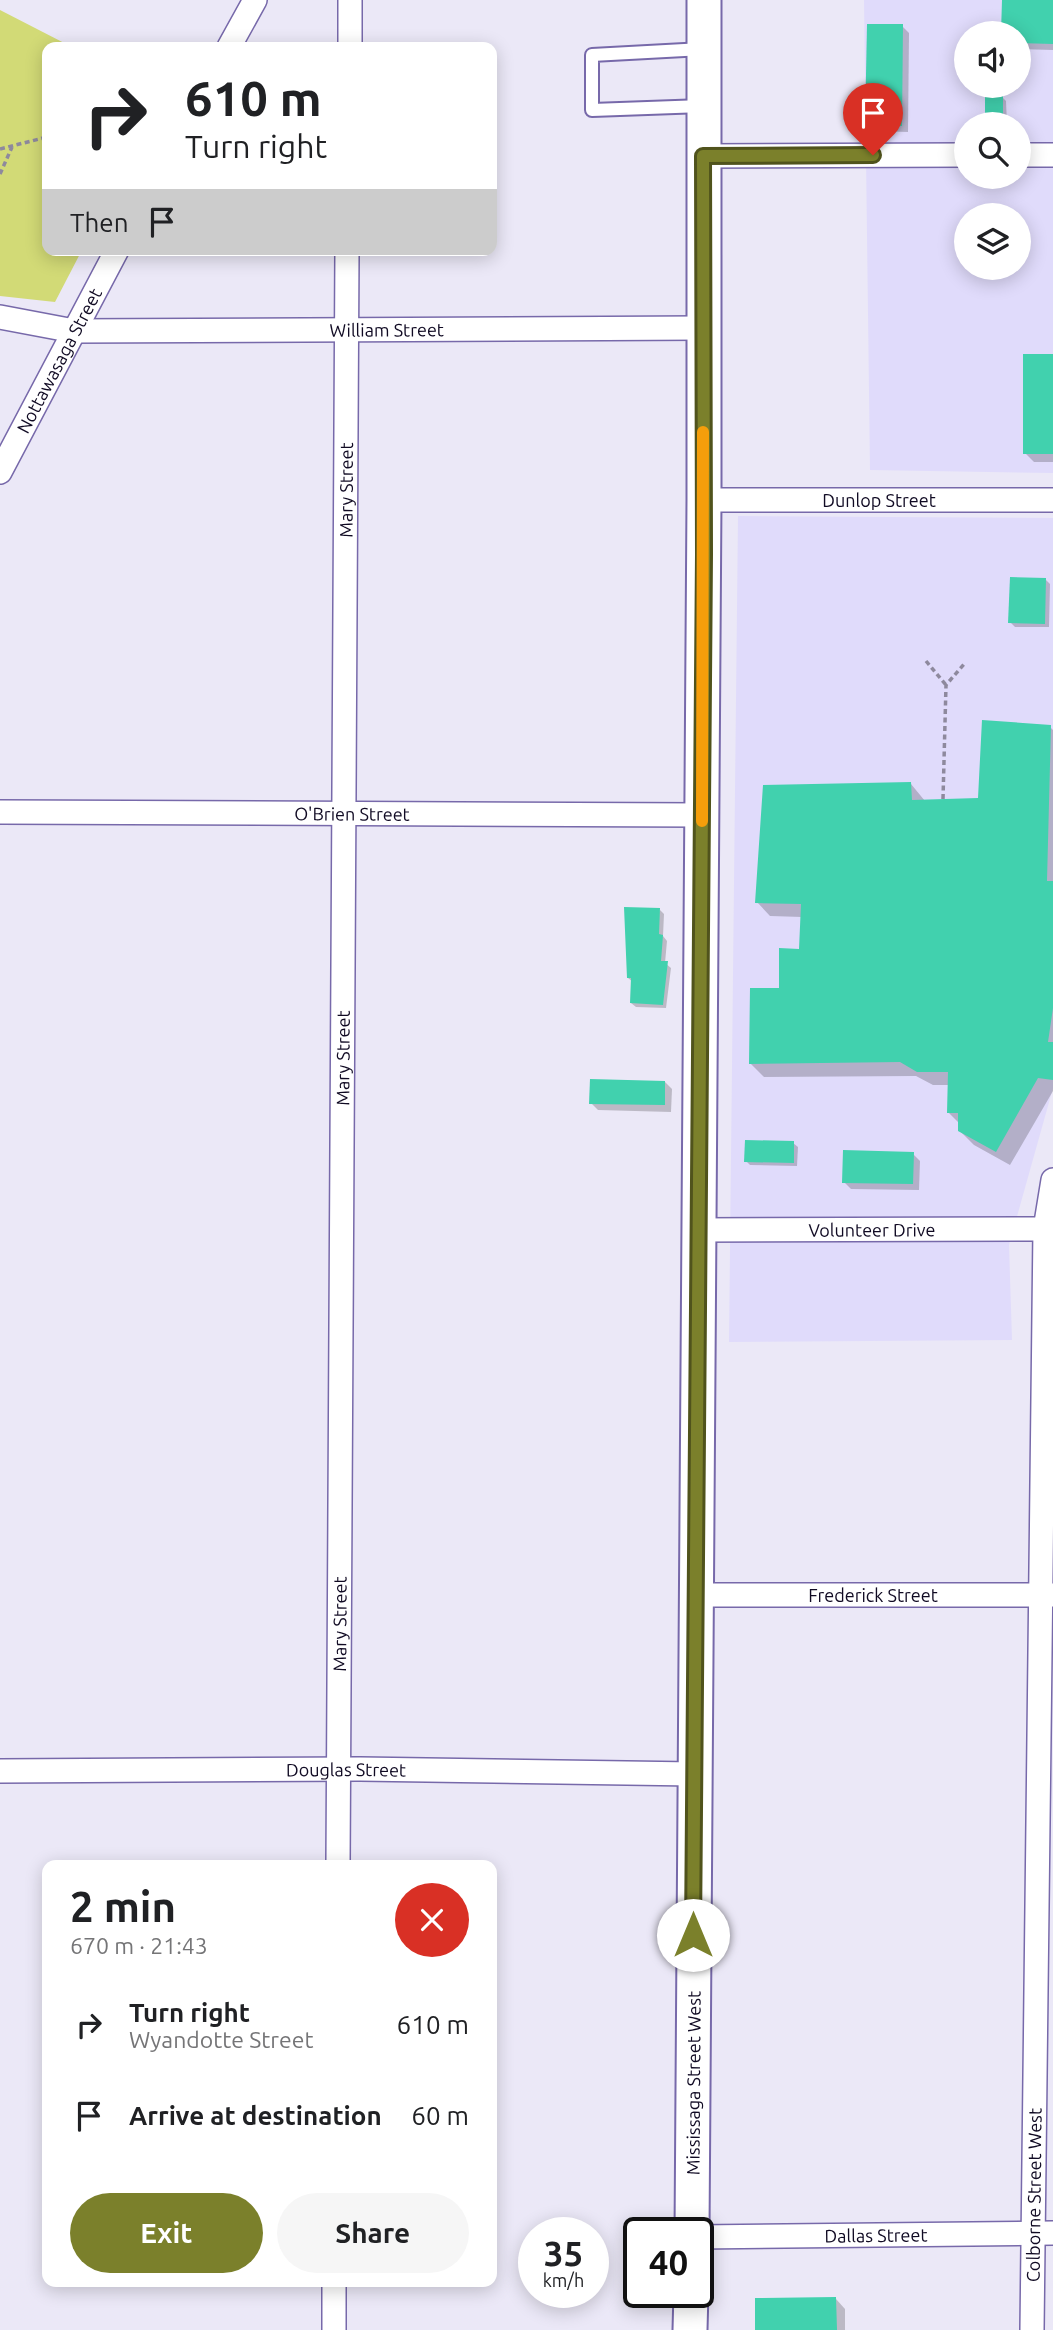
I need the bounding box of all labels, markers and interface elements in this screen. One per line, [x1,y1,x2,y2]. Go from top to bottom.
map controls [954,21,1031,280]
button: sound [954,21,1031,98]
icon: right [70,70,161,161]
text: 610 m [185,70,322,125]
pin [843,83,903,155]
icon: arrive [854,94,892,132]
button: search [954,112,1031,189]
text: Turn right [185,128,327,164]
icon: arrive [143,203,181,241]
button: layers [954,203,1031,280]
text: Then [70,208,129,237]
street label: Nottawasaga Street [12,285,105,436]
street label: William Street [329,319,444,340]
street label: Mary Street [335,442,356,538]
street label: Dunlop Street [822,490,936,510]
street label: O'Brien Street [294,803,410,824]
street label: Mary Street [332,1010,353,1106]
street label: Volunteer Drive [808,1219,936,1240]
street label: Mary Street [329,1576,350,1672]
street label: Frederick Street [808,1585,938,1605]
street label: Douglas Street [286,1759,406,1780]
text: 2 min [70,1883,176,1930]
button: close [395,1883,469,1957]
position arrow [656,1898,730,1972]
text: 670 m · 21:43 [70,1933,208,1958]
street label: Mississaga Street West [682,1991,704,2175]
text: Turn right [129,1998,250,2027]
icon: right [70,2006,108,2044]
text: 610 m [397,2010,469,2039]
text: Wyandotte Street [129,2027,313,2052]
icon: arrive [70,2097,108,2135]
text: Arrive at destination [129,2101,382,2130]
text: 60 m [411,2101,469,2130]
street label: Colborne Street West [1023,2108,1045,2282]
button: Exit [70,2193,263,2273]
button: Share [277,2193,469,2273]
speed limit sign: 40 [623,2217,714,2308]
street label: Dallas Street [824,2224,928,2246]
text: 35 [544,2233,583,2273]
text: km/h [543,2270,584,2290]

